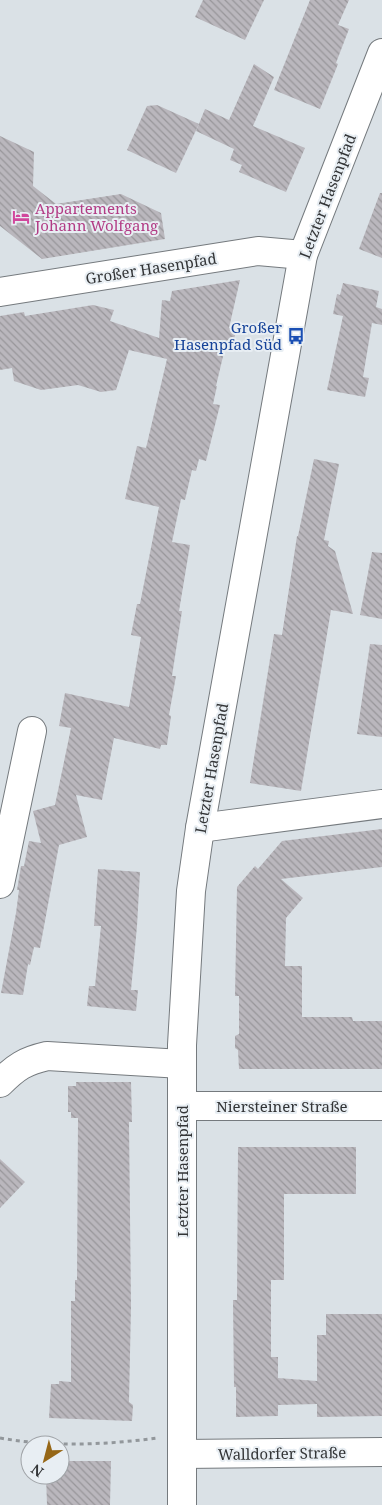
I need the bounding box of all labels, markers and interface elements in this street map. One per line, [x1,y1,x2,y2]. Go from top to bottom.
street label: Letzter Hasenpfad [294,131,360,261]
place label: Appartements Johann Wolfgang [34,198,158,235]
hotel icon: Appartements Johann Wolfgang [11,207,31,227]
street label: Großer Hasenpfad [84,248,218,288]
place label: Großer Hasenpfad Süd [174,317,282,354]
bus stop icon: Großer Hasenpfad Süd [286,326,306,346]
street label: Letzter Hasenpfad [190,701,232,835]
street label: Niersteiner Straße [216,1096,348,1116]
street label: Letzter Hasenpfad [172,1105,192,1237]
north arrow [20,1435,70,1485]
street label: Walldorfer Straße [218,1442,346,1464]
text: N [27,1460,47,1482]

